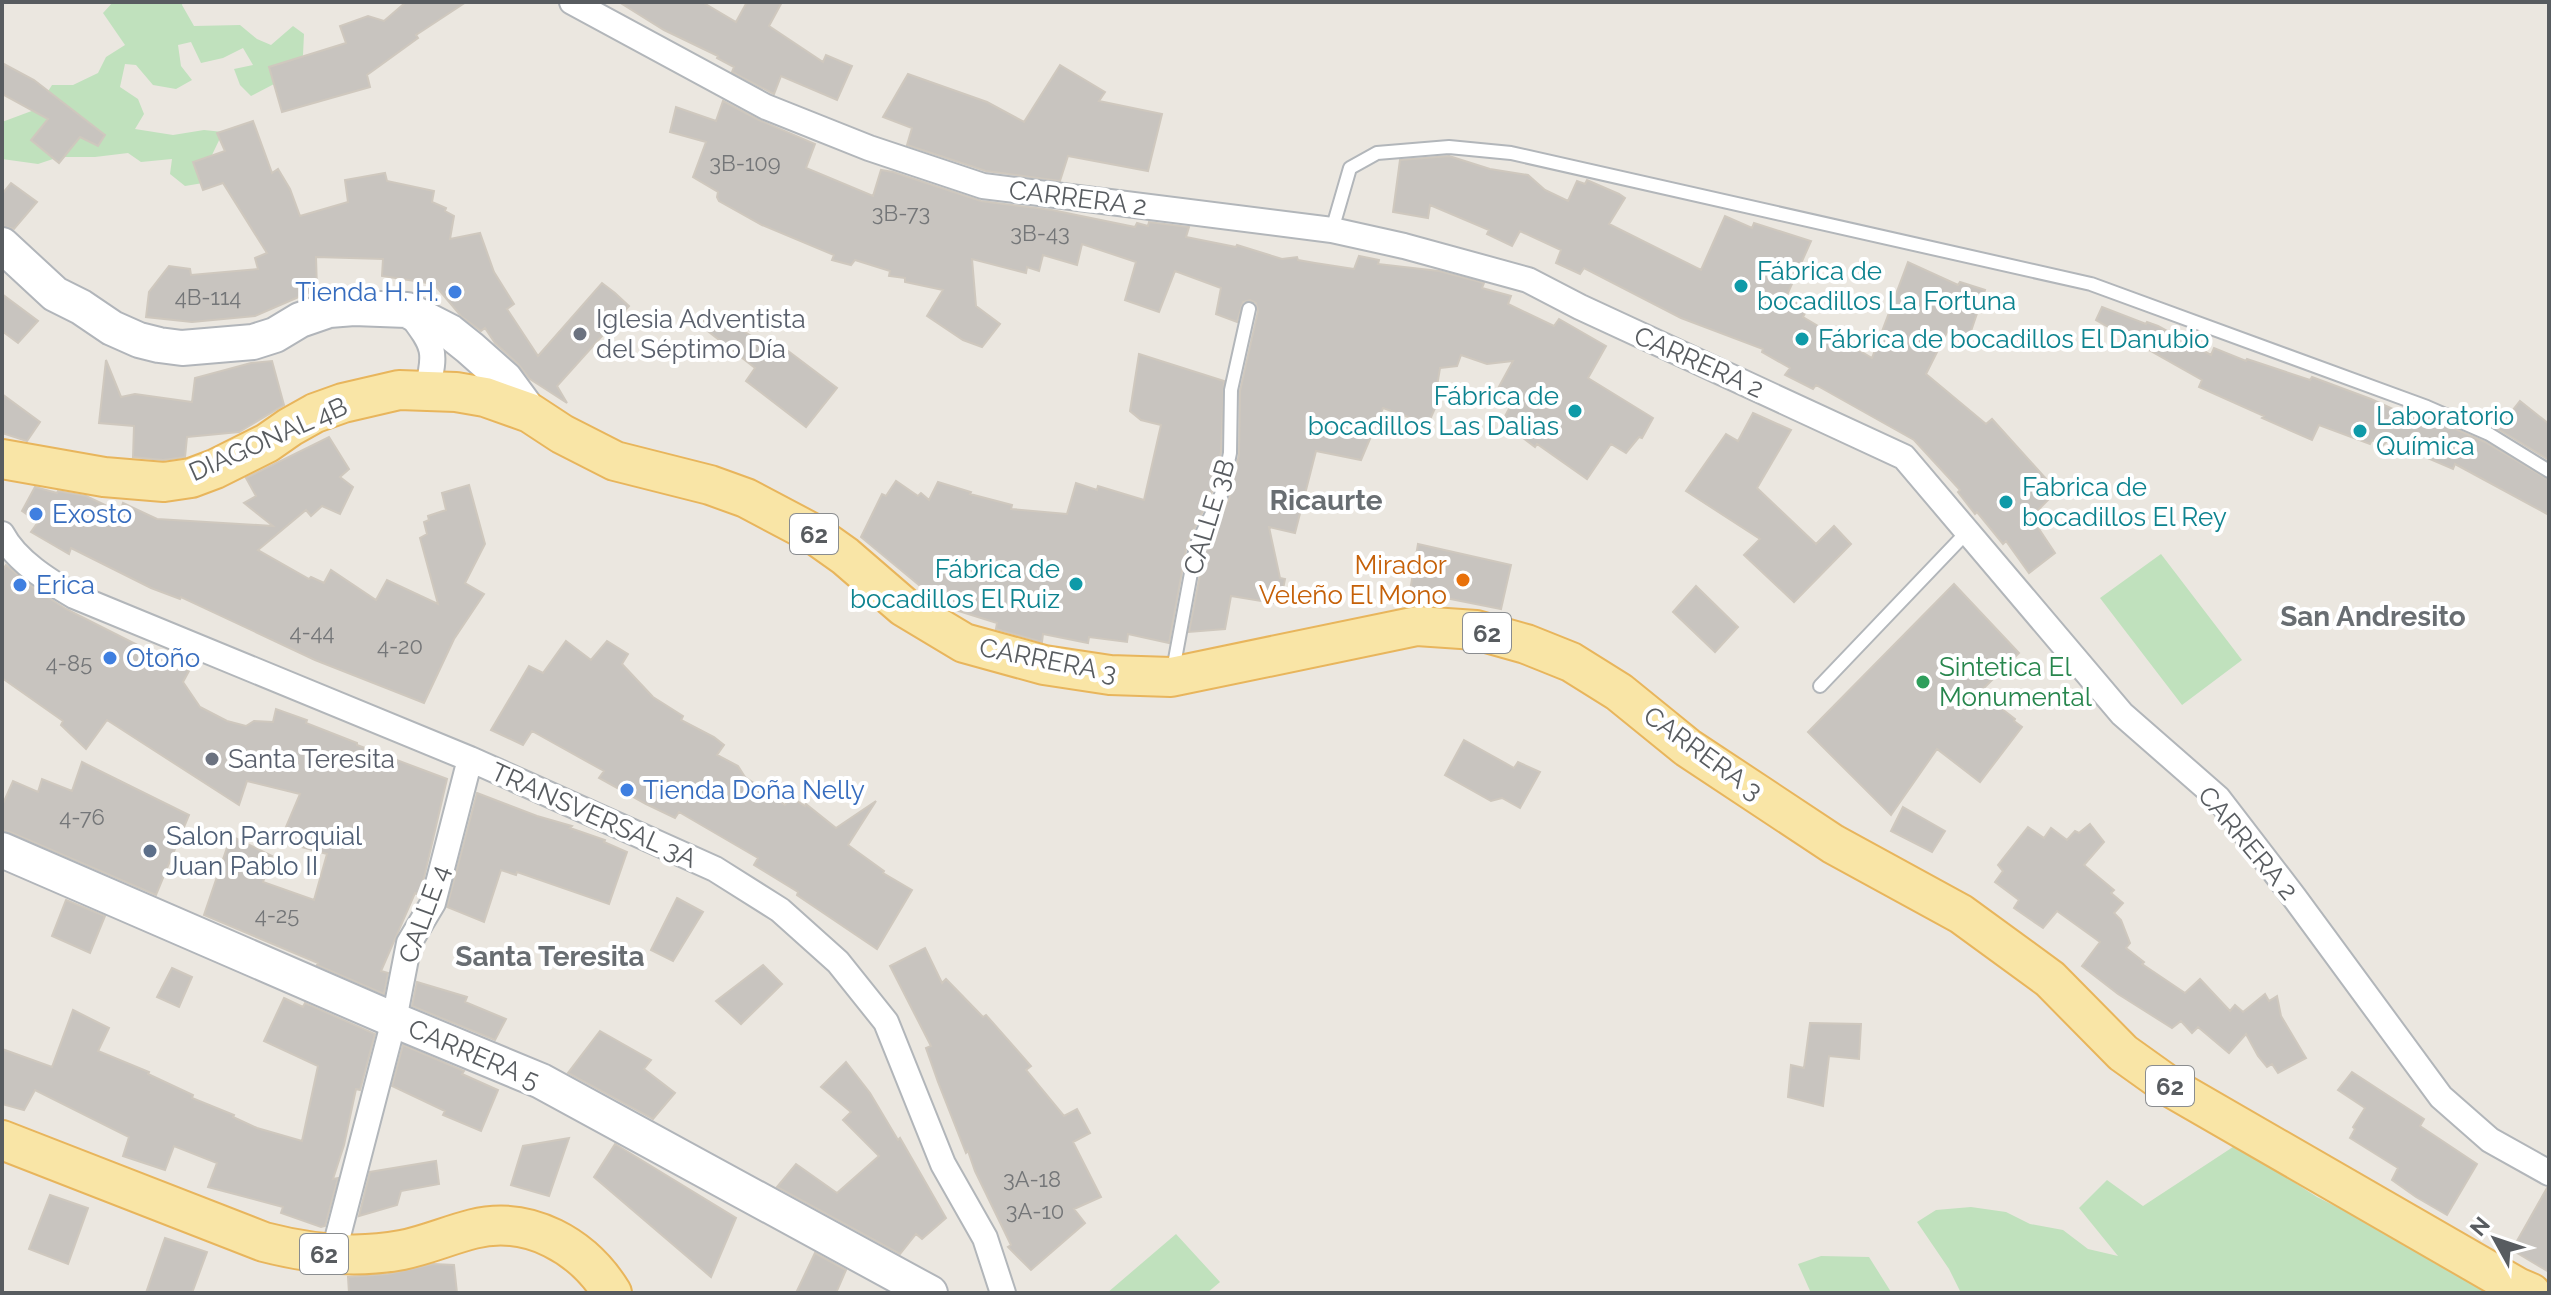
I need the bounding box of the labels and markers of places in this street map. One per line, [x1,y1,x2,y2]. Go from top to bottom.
place label: Fábrica de bocadillos La Fortuna [1757,256,2016,316]
place label: Tienda H. H. [295,277,439,307]
marker: Fábrica de bocadillos La Fortuna [1732,277,1750,295]
marker: Tienda H. H. [446,283,464,301]
place label: Iglesia Adventista del Séptimo Día [596,304,806,364]
place label: Fábrica de bocadillos El Danubio [1818,324,2210,354]
marker: Iglesia Adventista del Séptimo Día [571,325,589,343]
marker: Fábrica de bocadillos El Danubio [1793,330,1811,348]
place label: Fábrica de bocadillos Las Dalias [1308,381,1559,441]
place label: Laboratorio Química [2376,401,2514,461]
marker: Fábrica de bocadillos Las Dalias [1566,402,1584,420]
marker: Laboratorio Química [2351,422,2369,440]
place label: Fabrica de bocadillos El Rey [2022,472,2227,532]
marker: Fabrica de bocadillos El Rey [1997,493,2015,511]
place label: Exosto [52,499,132,529]
marker: Exosto [27,505,45,523]
place label: Mirador Veleño El Mono [1259,550,1447,610]
place label: Fábrica de bocadillos El Ruiz [850,554,1060,614]
place label: Erica [36,570,95,600]
marker: Mirador Veleño El Mono [1454,571,1472,589]
marker: Fábrica de bocadillos El Ruiz [1067,575,1085,593]
marker: Erica [11,576,29,594]
place label: Otoño [126,643,200,673]
marker: Otoño [101,649,119,667]
place label: Sintetica El Monumental [1939,652,2093,712]
marker: Sintetica El Monumental [1914,673,1932,691]
place label: Santa Teresita [228,744,395,774]
marker: Santa Teresita [203,750,221,768]
place label: Tienda Doña Nelly [643,775,865,805]
marker: Tienda Doña Nelly [618,781,636,799]
place label: Salon Parroquial Juan Pablo II [166,821,363,881]
marker: Salon Parroquial Juan Pablo II [141,842,159,860]

